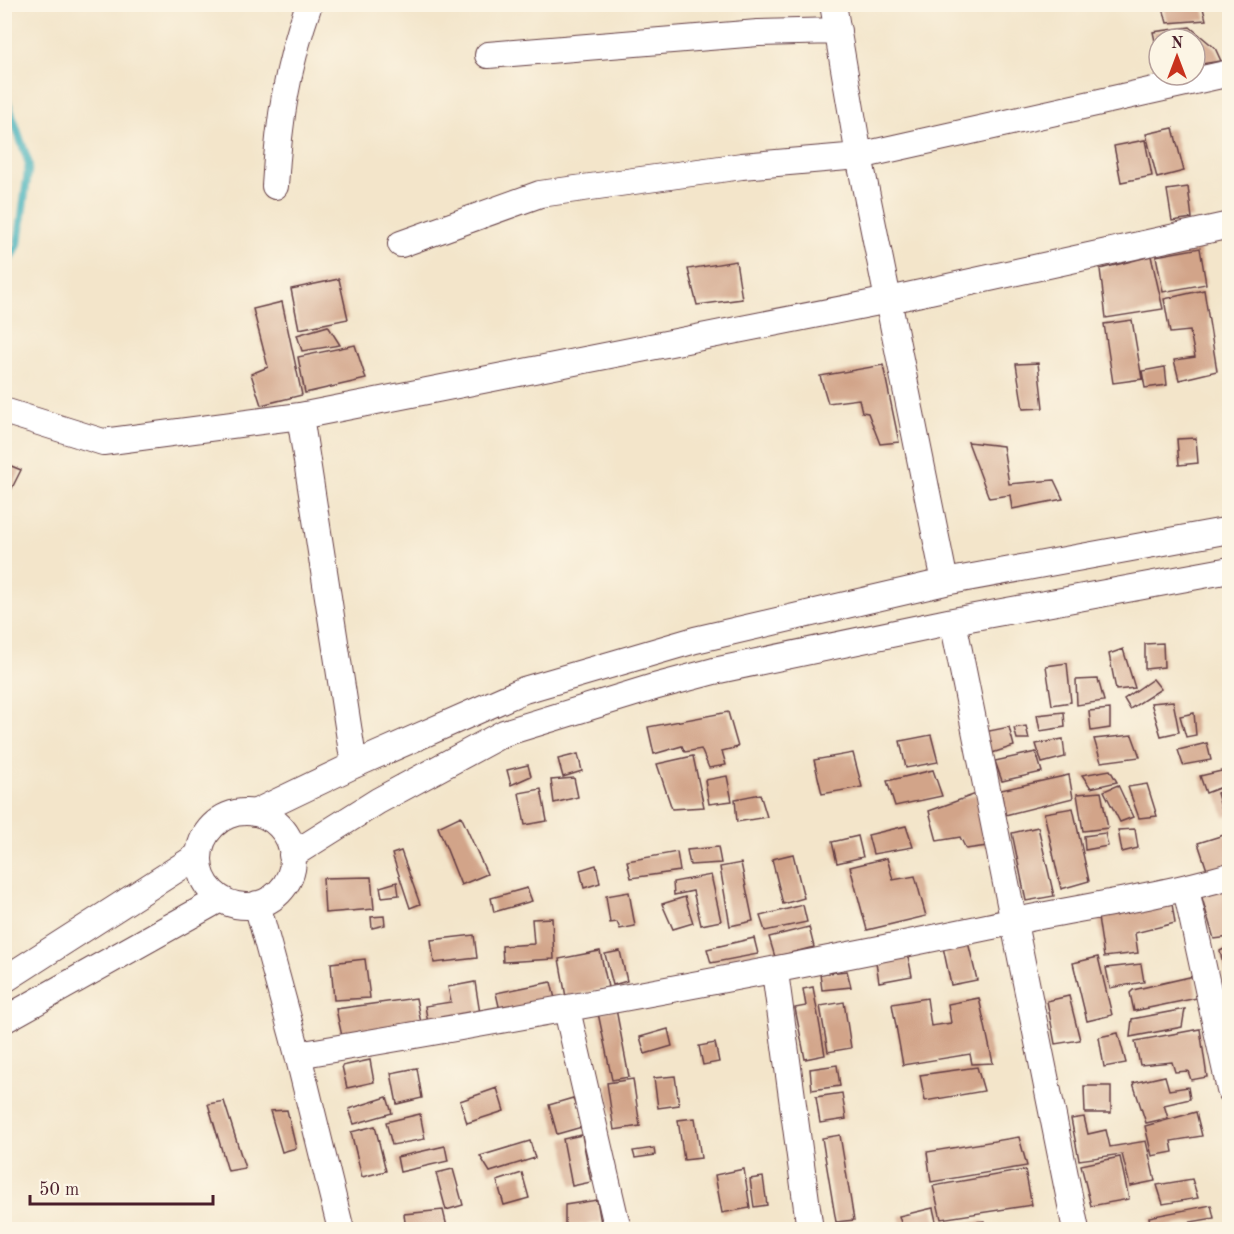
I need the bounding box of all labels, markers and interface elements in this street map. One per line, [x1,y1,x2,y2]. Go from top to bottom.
north arrow [1147,27,1207,87]
text: N [1171,36,1184,52]
scale bar [30,1168,213,1206]
text: 50 m [39,1181,79,1199]

